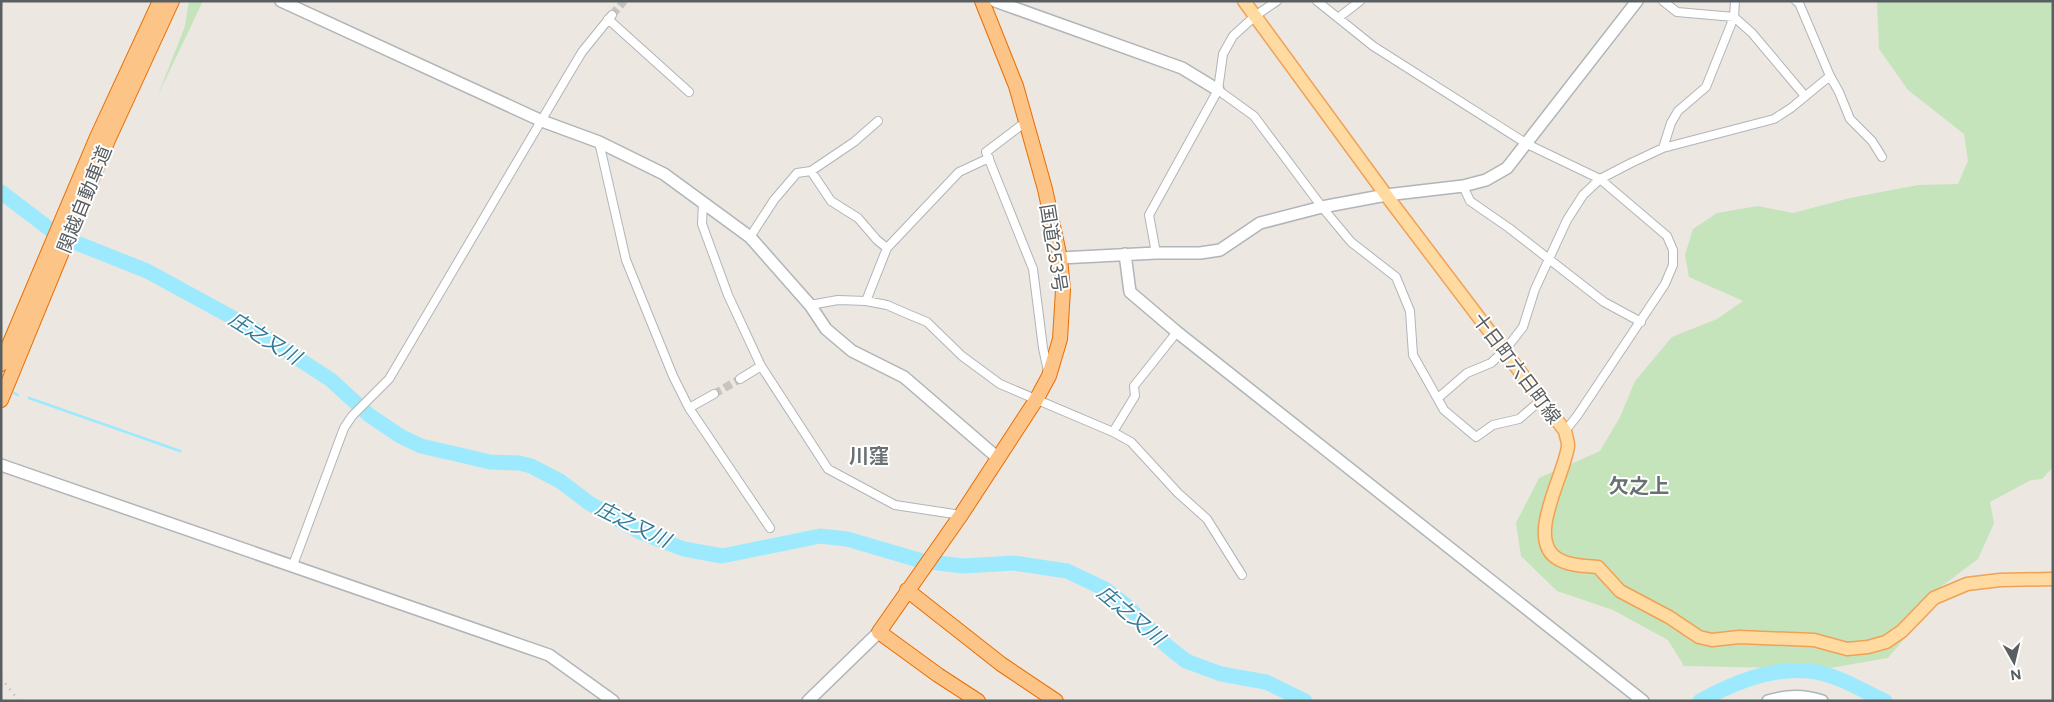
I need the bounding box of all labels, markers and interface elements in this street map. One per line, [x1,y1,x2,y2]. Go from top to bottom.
street label: 関越自動車道 [52,142,116,256]
street label: 国道253号 [1035,202,1072,294]
water label: 庄之又川 [225,307,307,370]
street label: 十日町六日町線 [1467,308,1566,428]
district label: 川窪 [849,444,889,468]
district label: 欠之上 [1609,474,1669,498]
water label: 庄之又川 [592,496,676,553]
water label: 庄之又川 [1093,580,1171,651]
north arrow [1989,637,2039,687]
text: N [2009,665,2022,684]

